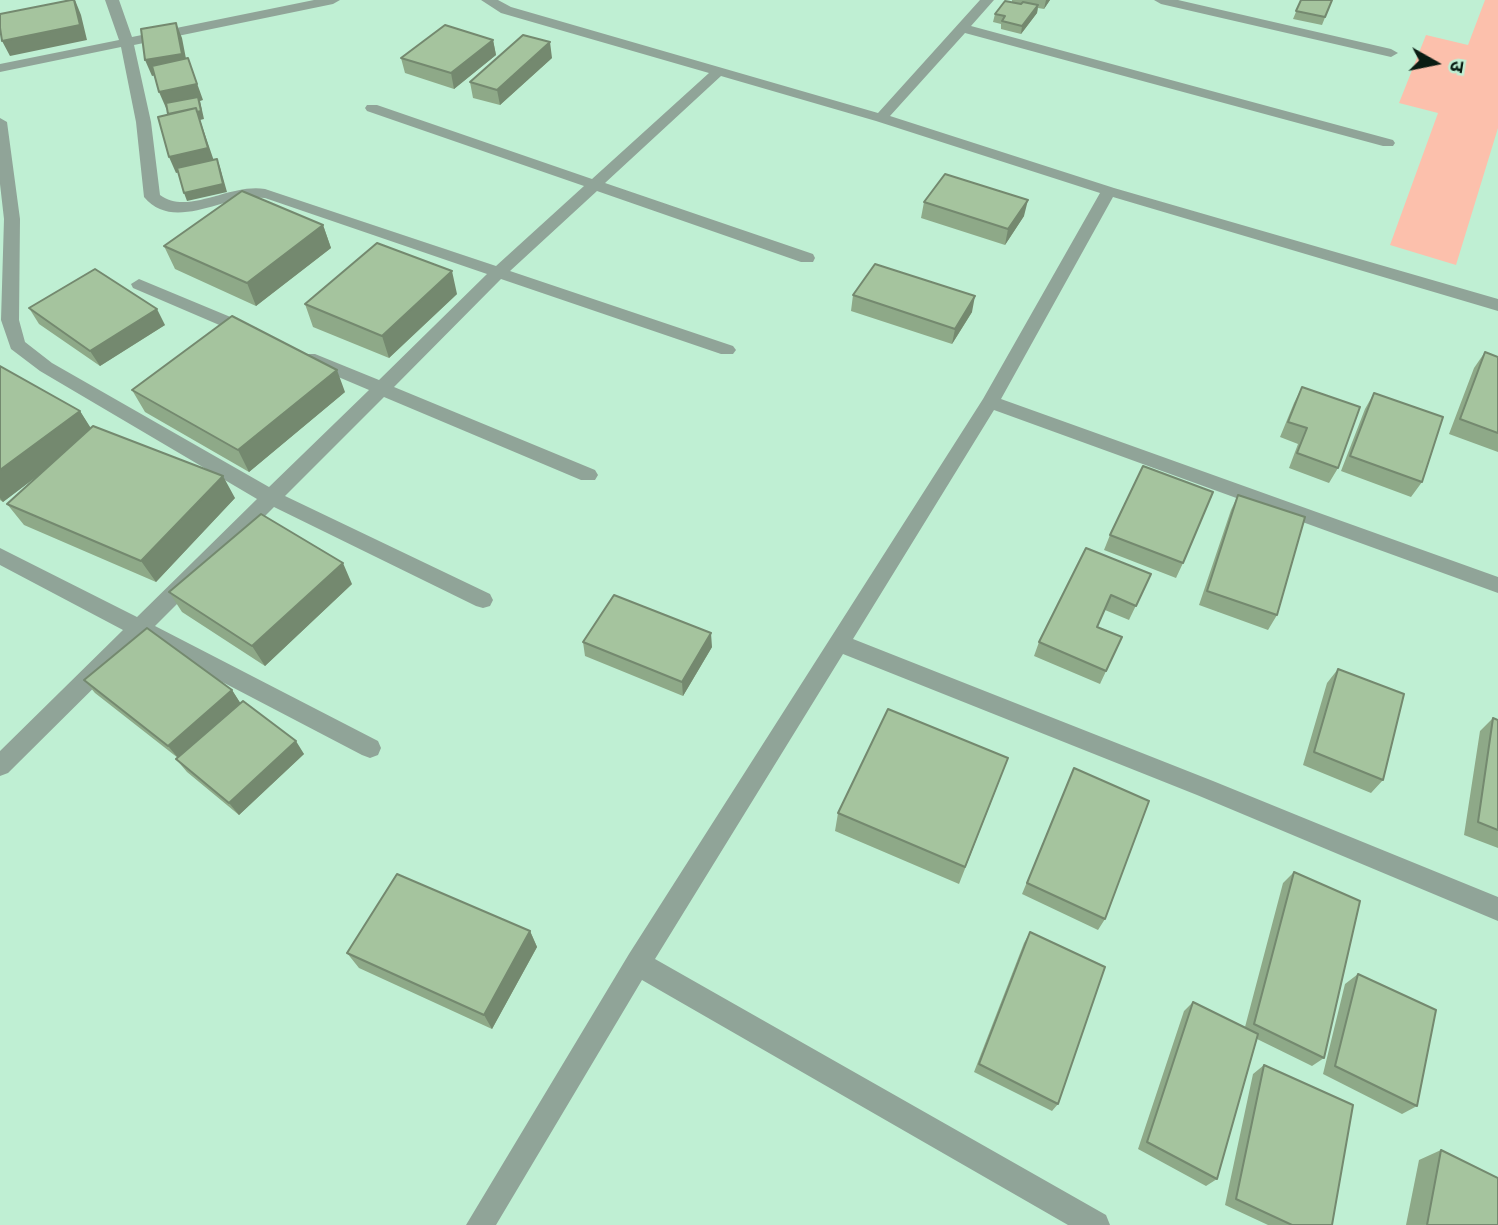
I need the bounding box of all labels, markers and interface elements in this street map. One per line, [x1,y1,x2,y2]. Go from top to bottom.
north arrow [1400,28,1470,98]
text: उ [1444,59,1468,74]

